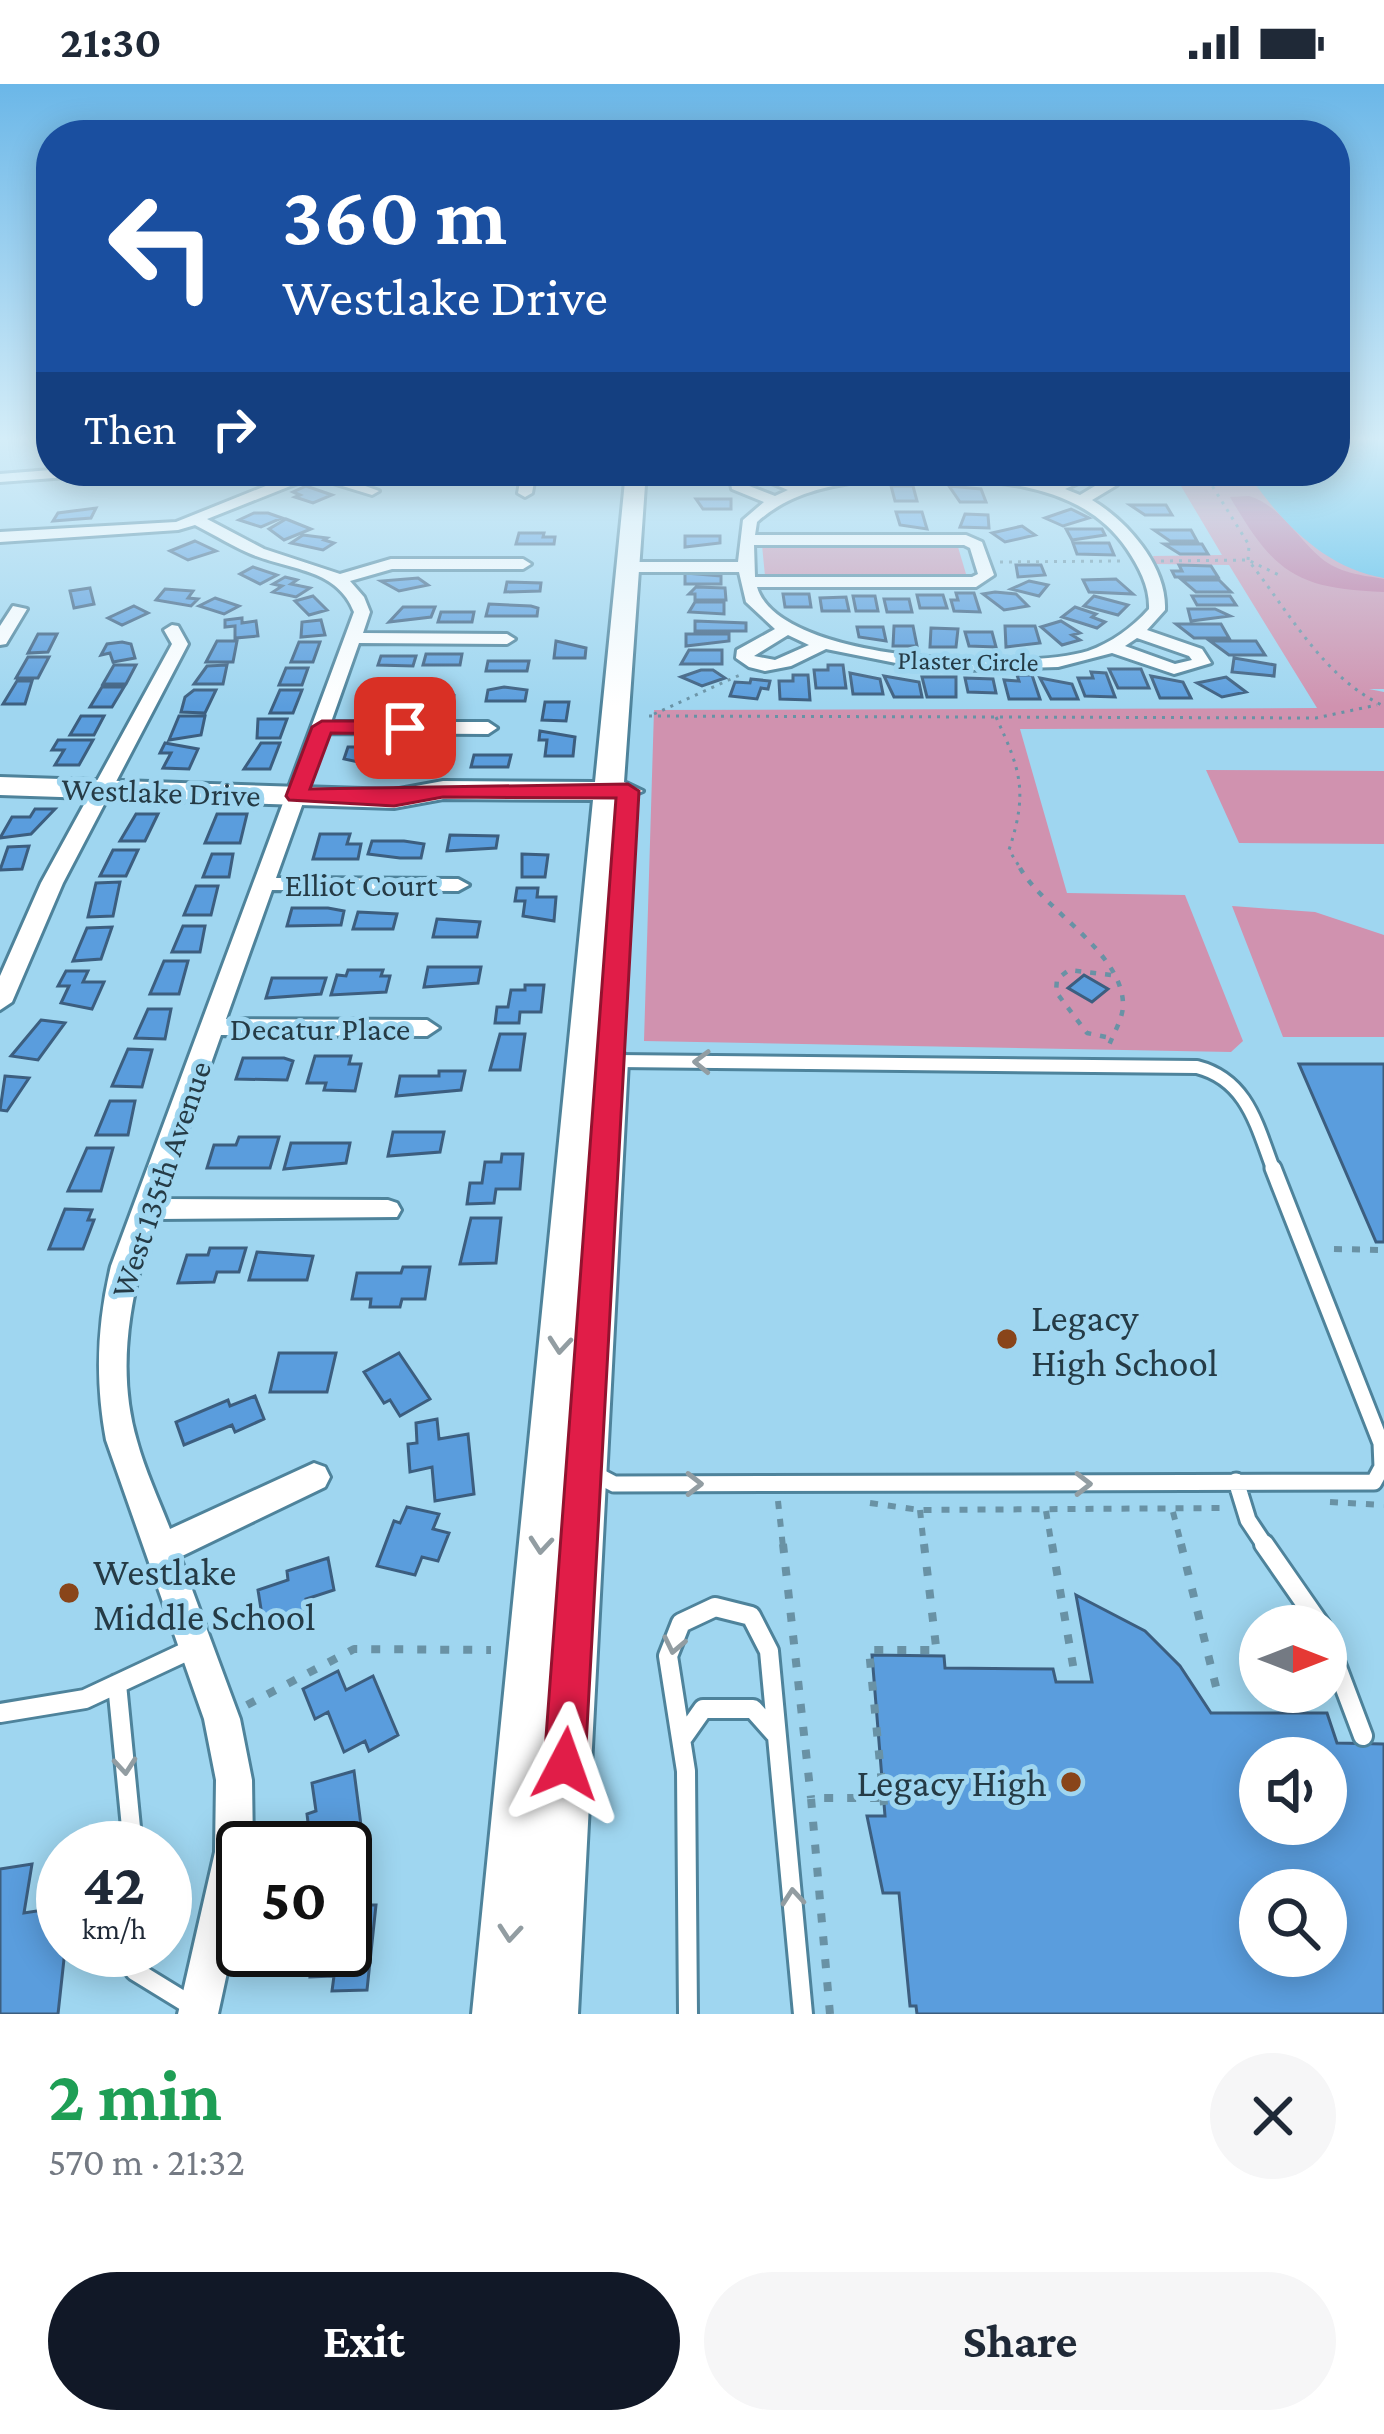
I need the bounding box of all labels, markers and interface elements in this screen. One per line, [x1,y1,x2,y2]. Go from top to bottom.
text: 21:30 [60,17,162,67]
icon: left [84,168,240,324]
text: 360 m [282,169,507,262]
text: Westlake Drive [282,267,608,327]
icon: right [201,396,267,462]
text: Then [84,404,177,454]
street label: Plaster Circle [897,645,1039,677]
pin [354,677,456,779]
icon: arrive [372,695,438,761]
street label: Westlake Drive [61,770,261,813]
street label: Elliot Court [284,866,439,903]
street label: Decatur Place [230,1010,410,1047]
one-way arrow [692,1049,711,1075]
street label: West 135th Avenue [103,1056,218,1302]
place label: Legacy High School [1031,1296,1218,1385]
marker: Legacy High School [994,1326,1020,1352]
one-way arrow [548,1336,573,1355]
one-way arrow [686,1471,704,1497]
one-way arrow [1075,1471,1093,1497]
one-way arrow [528,1536,554,1555]
place label: Westlake Middle School [93,1550,315,1638]
marker: Westlake Middle School [56,1580,82,1606]
north arrow [1239,1605,1347,1713]
map controls [1239,1605,1347,1977]
one-way arrow [662,1635,688,1655]
position arrow [502,1701,628,1827]
button: sound [1239,1737,1347,1845]
one-way arrow [112,1757,137,1776]
place label: Legacy High [857,1761,1047,1805]
marker: Legacy High [1058,1769,1084,1795]
speed limit sign: 50 [216,1821,372,1977]
text: 42 [83,1850,145,1917]
button: search [1239,1869,1347,1977]
one-way arrow [781,1888,806,1907]
text: km/h [82,1912,146,1945]
one-way arrow [498,1924,523,1943]
button: close [1210,2053,1336,2179]
text: 2 min [48,2055,222,2135]
text: 570 m · 21:32 [48,2140,245,2183]
button: Exit [48,2272,680,2410]
button: Share [704,2272,1336,2410]

